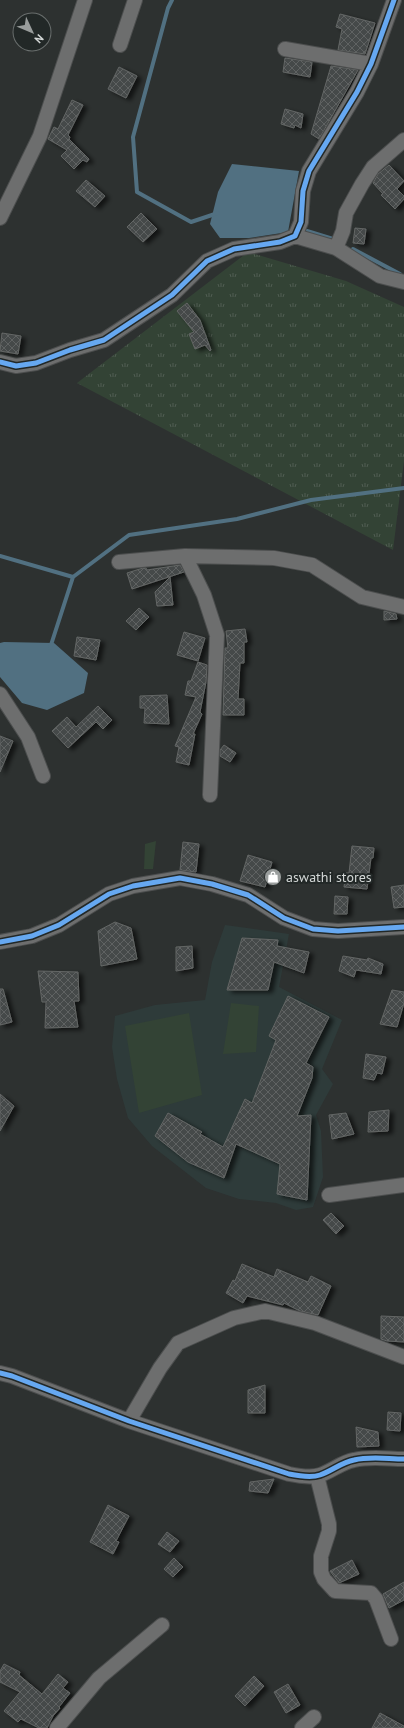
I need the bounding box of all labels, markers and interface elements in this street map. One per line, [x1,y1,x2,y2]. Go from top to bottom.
north arrow [12,12,52,52]
text: N [32,31,47,46]
shop icon: aswathi stores [263,867,283,887]
place label: aswathi stores [286,868,372,886]

